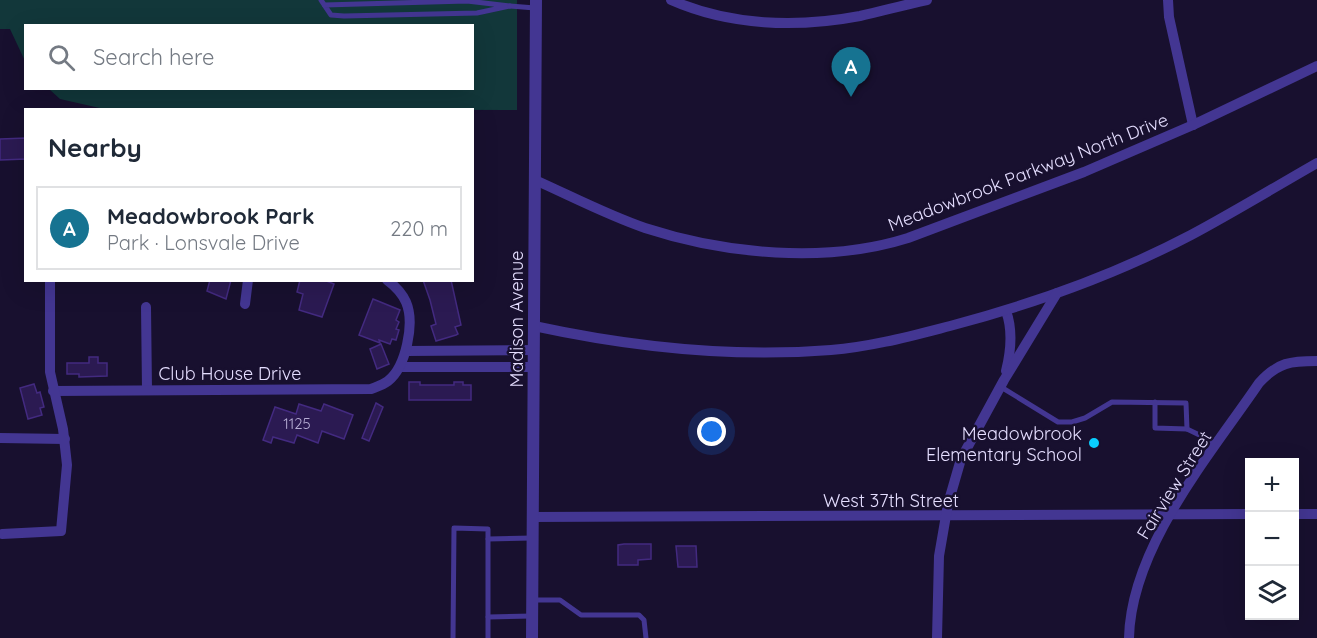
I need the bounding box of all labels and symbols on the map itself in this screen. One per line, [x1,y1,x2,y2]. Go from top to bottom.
pin: A [832,48,870,97]
street label: Meadowbrook Parkway North Drive [885,108,1171,236]
street label: Madison Avenue [505,251,528,387]
street label: Club House Drive [159,362,301,385]
house number: 1125 [283,414,311,433]
your location [697,417,726,446]
place label: Meadowbrook Elementary School [926,422,1082,466]
street label: Fairview Street [1131,426,1217,544]
marker: Meadowbrook Elementary School [1087,436,1101,450]
street label: West 37th Street [823,489,959,512]

